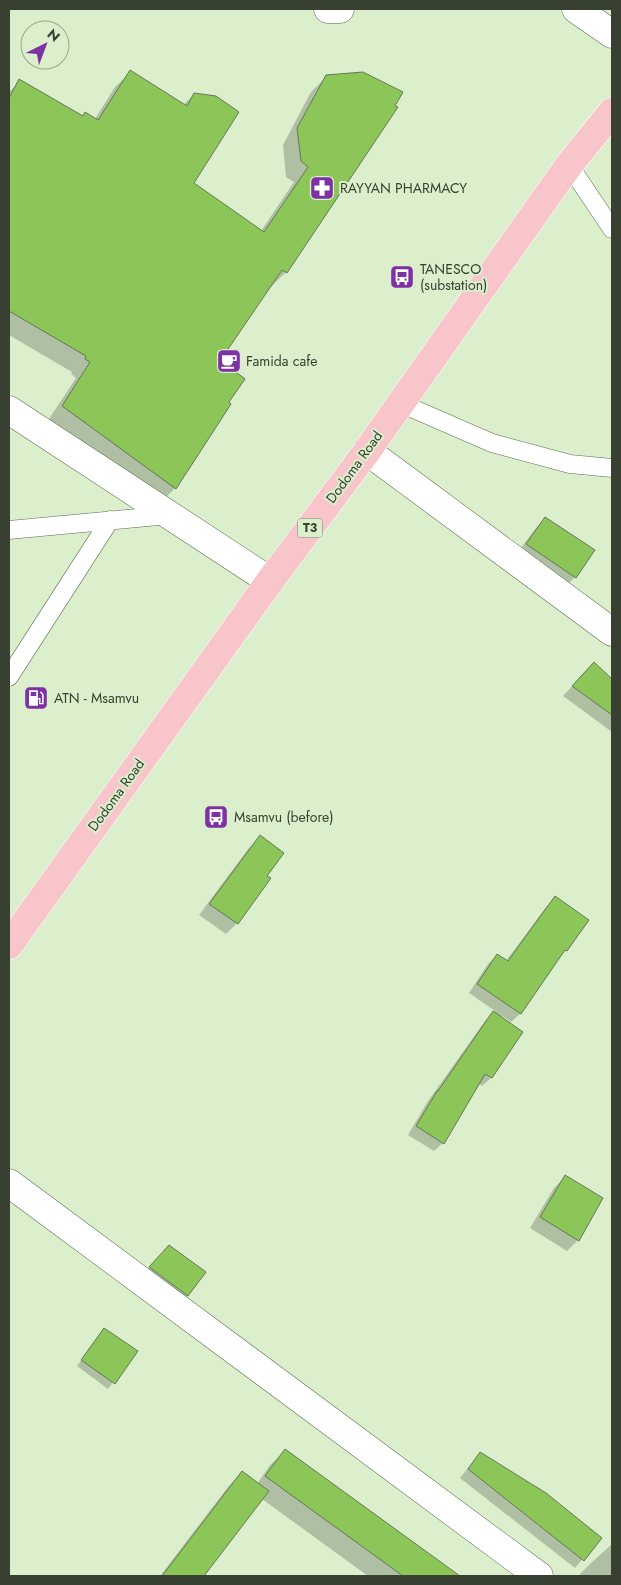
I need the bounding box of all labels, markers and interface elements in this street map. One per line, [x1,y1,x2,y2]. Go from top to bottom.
north arrow [20,20,70,70]
text: N [43,24,65,46]
pharmacy icon: RAYYAN PHARMACY [309,175,335,201]
place label: RAYYAN PHARMACY [340,178,467,198]
place label: TANESCO (substation) [420,259,487,295]
bus stop icon: TANESCO (substation) [389,264,415,290]
cafe icon: Famida cafe [216,348,242,374]
place label: Famida cafe [246,351,317,371]
street label: Dodoma Road [321,427,387,507]
road number: T3 [298,518,322,538]
fuel station icon: ATN - Msamvu [23,685,49,711]
place label: ATN - Msamvu [54,688,139,708]
street label: Dodoma Road [83,755,149,835]
bus stop icon: Msamvu (before) [203,804,229,830]
place label: Msamvu (before) [234,807,334,827]

